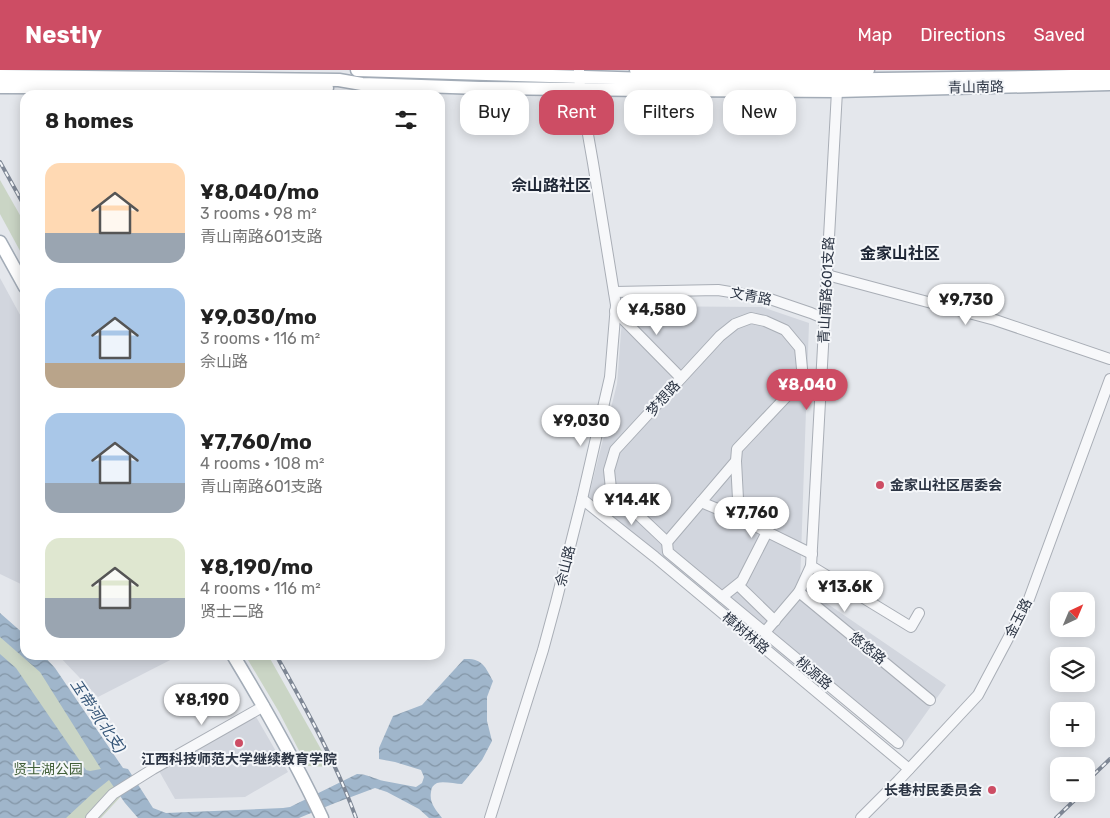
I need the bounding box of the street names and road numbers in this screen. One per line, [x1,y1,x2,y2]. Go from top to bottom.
street label: 青山南路 [948,79,1004,96]
street label: 青山南路601支路 [815,236,838,344]
street label: 文青路 [729,284,773,309]
street label: 梦想路 [643,377,684,420]
street label: 佘山路 [552,544,579,589]
street label: 金玉路 [1001,596,1036,641]
street label: 樟树林路 [719,609,773,658]
street label: 悠悠路 [846,629,889,668]
street label: 桃源路 [792,653,835,693]

